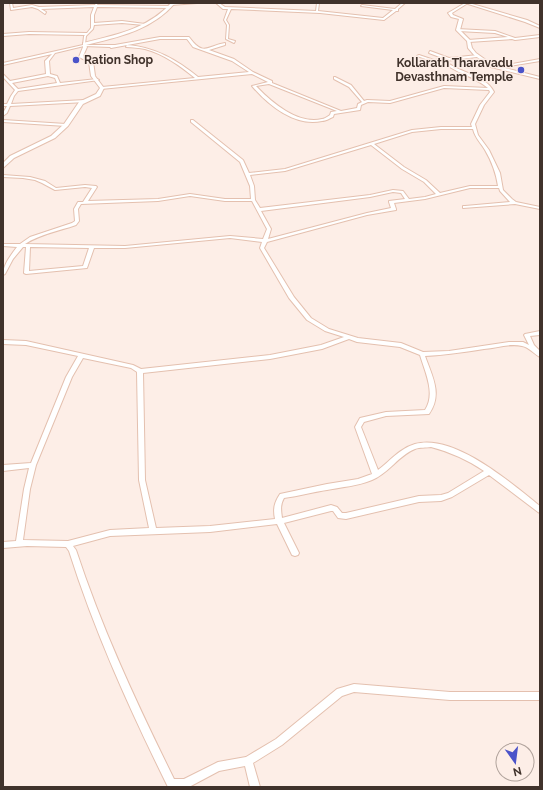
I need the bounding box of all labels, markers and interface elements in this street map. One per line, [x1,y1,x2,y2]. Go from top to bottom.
place label: Ration Shop [84,53,154,67]
marker: Ration Shop [71,55,81,65]
place label: Kollarath Tharavadu Devasthnam Temple [395,56,513,84]
marker: Kollarath Tharavadu Devasthnam Temple [516,65,526,75]
north arrow [495,742,535,782]
text: N [512,764,523,779]

